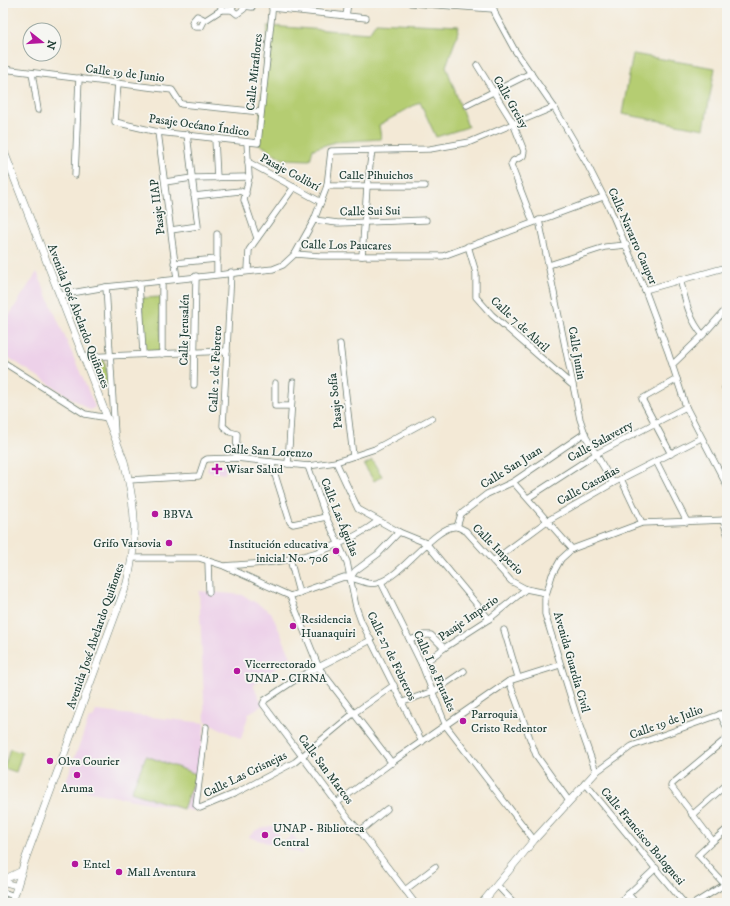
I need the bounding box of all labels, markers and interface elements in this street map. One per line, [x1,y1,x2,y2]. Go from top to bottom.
north arrow [22,22,62,62]
street label: Calle Miraflores [243,33,266,111]
text: N [43,38,59,51]
street label: Calle 19 de Junio [84,61,166,86]
street label: Calle Greisy [489,73,532,132]
street label: Pasaje Océano Índico [148,111,250,140]
street label: Pasaje Colibrí [257,151,323,195]
street label: Calle Pihuichos [339,168,413,183]
street label: Pasaje IIAP [147,178,168,236]
street label: Calle Navarro Cauper [604,185,661,287]
street label: Calle Sui Sui [340,203,401,220]
street label: Calle Los Paucares [301,237,391,254]
street label: Avenida José Abelardo Quiñones [44,242,113,390]
street label: Calle Jerusalén [176,293,193,366]
street label: Calle 7 de Abril [487,293,552,356]
street label: Calle 2 de Febrero [206,325,225,413]
street label: Calle Junin [564,325,589,382]
street label: Pasaje Sofía [325,372,346,429]
street label: Calle Salaverry [565,417,636,466]
street label: Calle San Lorenzo [223,442,313,461]
street label: Calle San Juan [478,442,545,492]
place label: Wisar Salud [225,462,283,477]
street label: Calle Castañas [554,462,622,509]
marker: Wisar Salud [211,463,223,475]
street label: Calle Las Águilas [317,476,362,559]
place label: BBVA [163,507,193,522]
marker: BBVA [150,509,160,519]
street label: Calle Imperio [469,521,526,578]
place label: Grifo Varsovia [93,536,162,551]
place label: Institución educativa inicial No. 706 [229,537,329,566]
marker: Grifo Varsovia [164,538,174,548]
marker: Institución educativa inicial No. 706 [331,546,341,556]
street label: Avenida José Abelardo Quiñones [63,561,128,711]
street label: Pasaje Imperio [435,592,501,645]
street label: Calle 27 de Febreros [364,609,420,703]
street label: Avenida Guardia Civil [550,610,593,715]
place label: Residencia Huanaquiri [301,612,356,641]
marker: Residencia Huanaquiri [288,621,298,631]
street label: Calle Los Frutales [410,628,459,714]
place label: Vicerrectorado UNAP - CIRNA [244,657,327,686]
marker: Vicerrectorado UNAP - CIRNA [232,666,242,676]
street label: Calle 19 de Julio [627,702,705,743]
place label: Parroquia Cristo Redentor [471,707,547,736]
marker: Parroquia Cristo Redentor [458,716,468,726]
street label: Calle San Marcos [294,731,357,807]
street label: Calle Las Crisnejas [201,748,289,801]
place label: Olva Courier [58,754,120,769]
marker: Olva Courier [45,756,55,766]
marker: Aruma [72,770,82,780]
place label: Aruma [61,781,94,796]
street label: Calle Francisco Bolognesi [597,784,688,888]
place label: UNAP - Biblioteca Central [273,821,365,850]
marker: UNAP - Biblioteca Central [260,830,270,840]
place label: Entel [83,857,111,872]
marker: Entel [70,859,80,869]
place label: Mall Aventura [127,865,197,880]
marker: Mall Aventura [114,867,124,877]

